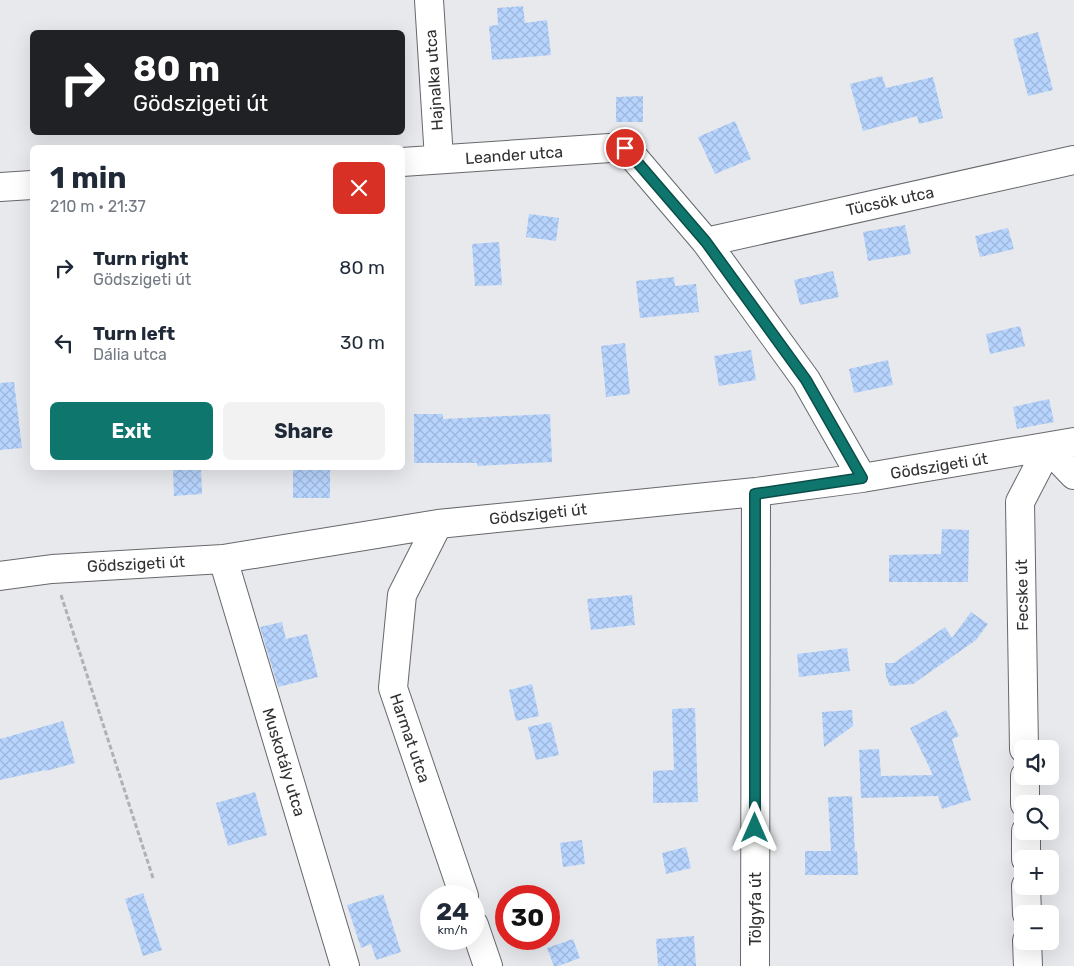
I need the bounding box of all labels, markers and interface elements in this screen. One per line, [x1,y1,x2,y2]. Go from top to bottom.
street label: Hajnalka utca [421,29,447,131]
text: 80 m [133,48,220,90]
icon: right [50,50,115,115]
text: Gödszigeti út [133,90,268,117]
pin [604,127,646,169]
icon: arrive [611,134,639,162]
street label: Leander utca [464,142,564,168]
text: 1 min [50,160,127,196]
button: close [333,162,385,214]
street label: Tücsök utca [844,182,936,220]
text: 210 m · 21:37 [50,197,146,216]
text: Turn right [93,247,188,270]
icon: right [50,254,78,282]
text: 80 m [339,256,385,279]
text: Gödszigeti út [93,270,191,289]
text: Turn left [93,322,175,345]
icon: left [50,329,78,357]
text: 30 m [340,331,385,354]
text: Dália utca [93,345,167,364]
button: Exit [50,402,213,460]
button: Share [223,402,385,460]
street label: Gödszigeti út [889,449,989,483]
street label: Gödszigeti út [488,499,588,529]
street label: Gödszigeti út [86,552,186,576]
street label: Fecske út [1012,559,1032,631]
street label: Harmat utca [386,691,434,785]
street label: Muskotály utca [258,706,310,818]
map controls [1014,740,1059,950]
button: sound [1014,740,1059,785]
button: search [1014,795,1059,840]
position arrow [728,801,780,853]
button: + [1014,850,1059,895]
street label: Tölgyfa út [746,872,765,946]
speed limit sign: 30 [495,885,560,950]
text: 24 [436,897,469,926]
button: − [1014,905,1059,950]
text: km/h [438,923,467,937]

